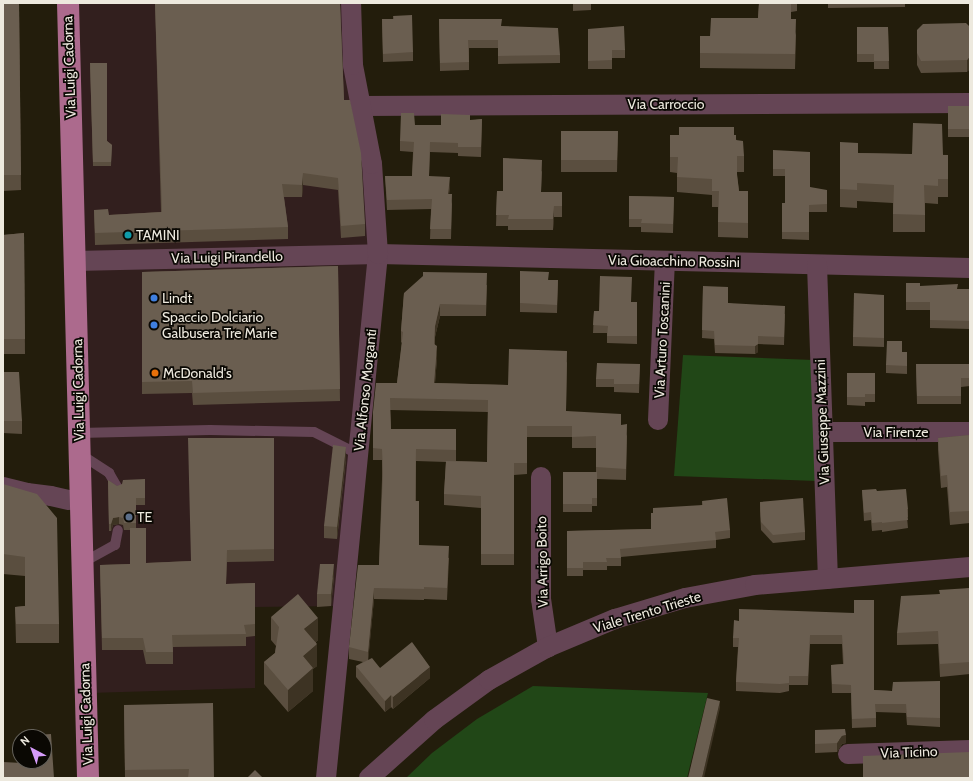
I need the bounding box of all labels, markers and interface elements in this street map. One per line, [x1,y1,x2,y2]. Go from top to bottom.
street label: Via Luigi Cadorna [59,16,79,118]
street label: Via Carroccio [628,96,704,112]
place label: TAMINI [136,227,180,243]
marker: TAMINI [123,230,133,240]
street label: Via Luigi Pirandello [171,248,283,266]
street label: Via Gioacchino Rossini [608,251,740,271]
street label: Via Arturo Toscanini [651,281,673,399]
place label: Lindt [162,290,192,306]
marker: Lindt [149,293,159,303]
place label: Spaccio Dolciario Galbusera Tre Marie [162,309,277,342]
marker: Spaccio Dolciario Galbusera Tre Marie [149,320,159,330]
street label: Via Alfonso Morganti [350,328,380,452]
street label: Via Luigi Cadorna [69,339,87,441]
street label: Via Giuseppe Mazzini [811,359,833,485]
place label: McDonald's [163,365,232,381]
marker: McDonald's [150,368,160,378]
street label: Via Firenze [863,424,929,440]
place label: TE [137,509,152,525]
marker: TE [124,512,134,522]
street label: Via Arrigo Boito [533,516,551,608]
street label: Viale Trento Trieste [591,588,703,636]
street label: Via Luigi Cadorna [76,663,96,765]
north arrow [12,729,52,769]
text: N [17,733,32,749]
street label: Via Ticino [880,743,938,761]

